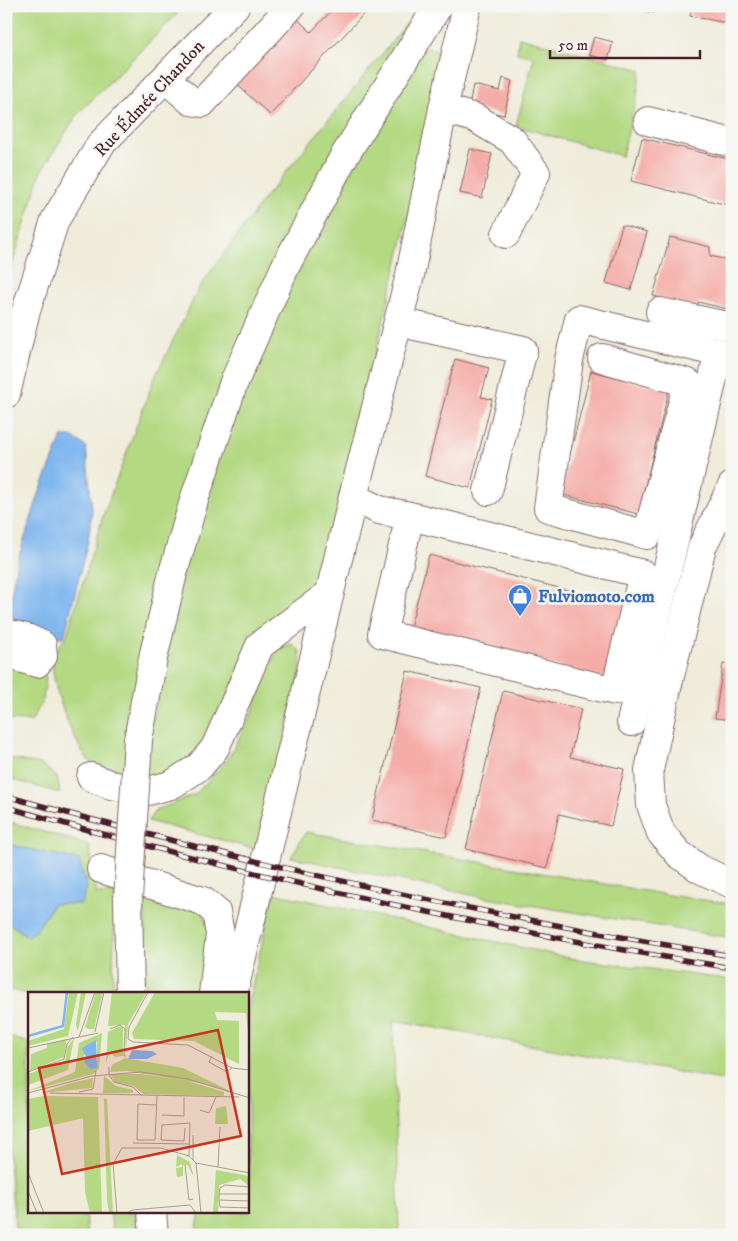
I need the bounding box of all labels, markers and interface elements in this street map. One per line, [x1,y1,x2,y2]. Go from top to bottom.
scale bar [550,28,700,60]
street label: Rue Édmée Chandon [90,35,210,162]
text: 50 m [558,36,588,55]
shop icon: Fulviomoto.com [507,583,533,617]
place label: Fulviomoto.com [538,586,655,608]
inset map [28,992,249,1214]

